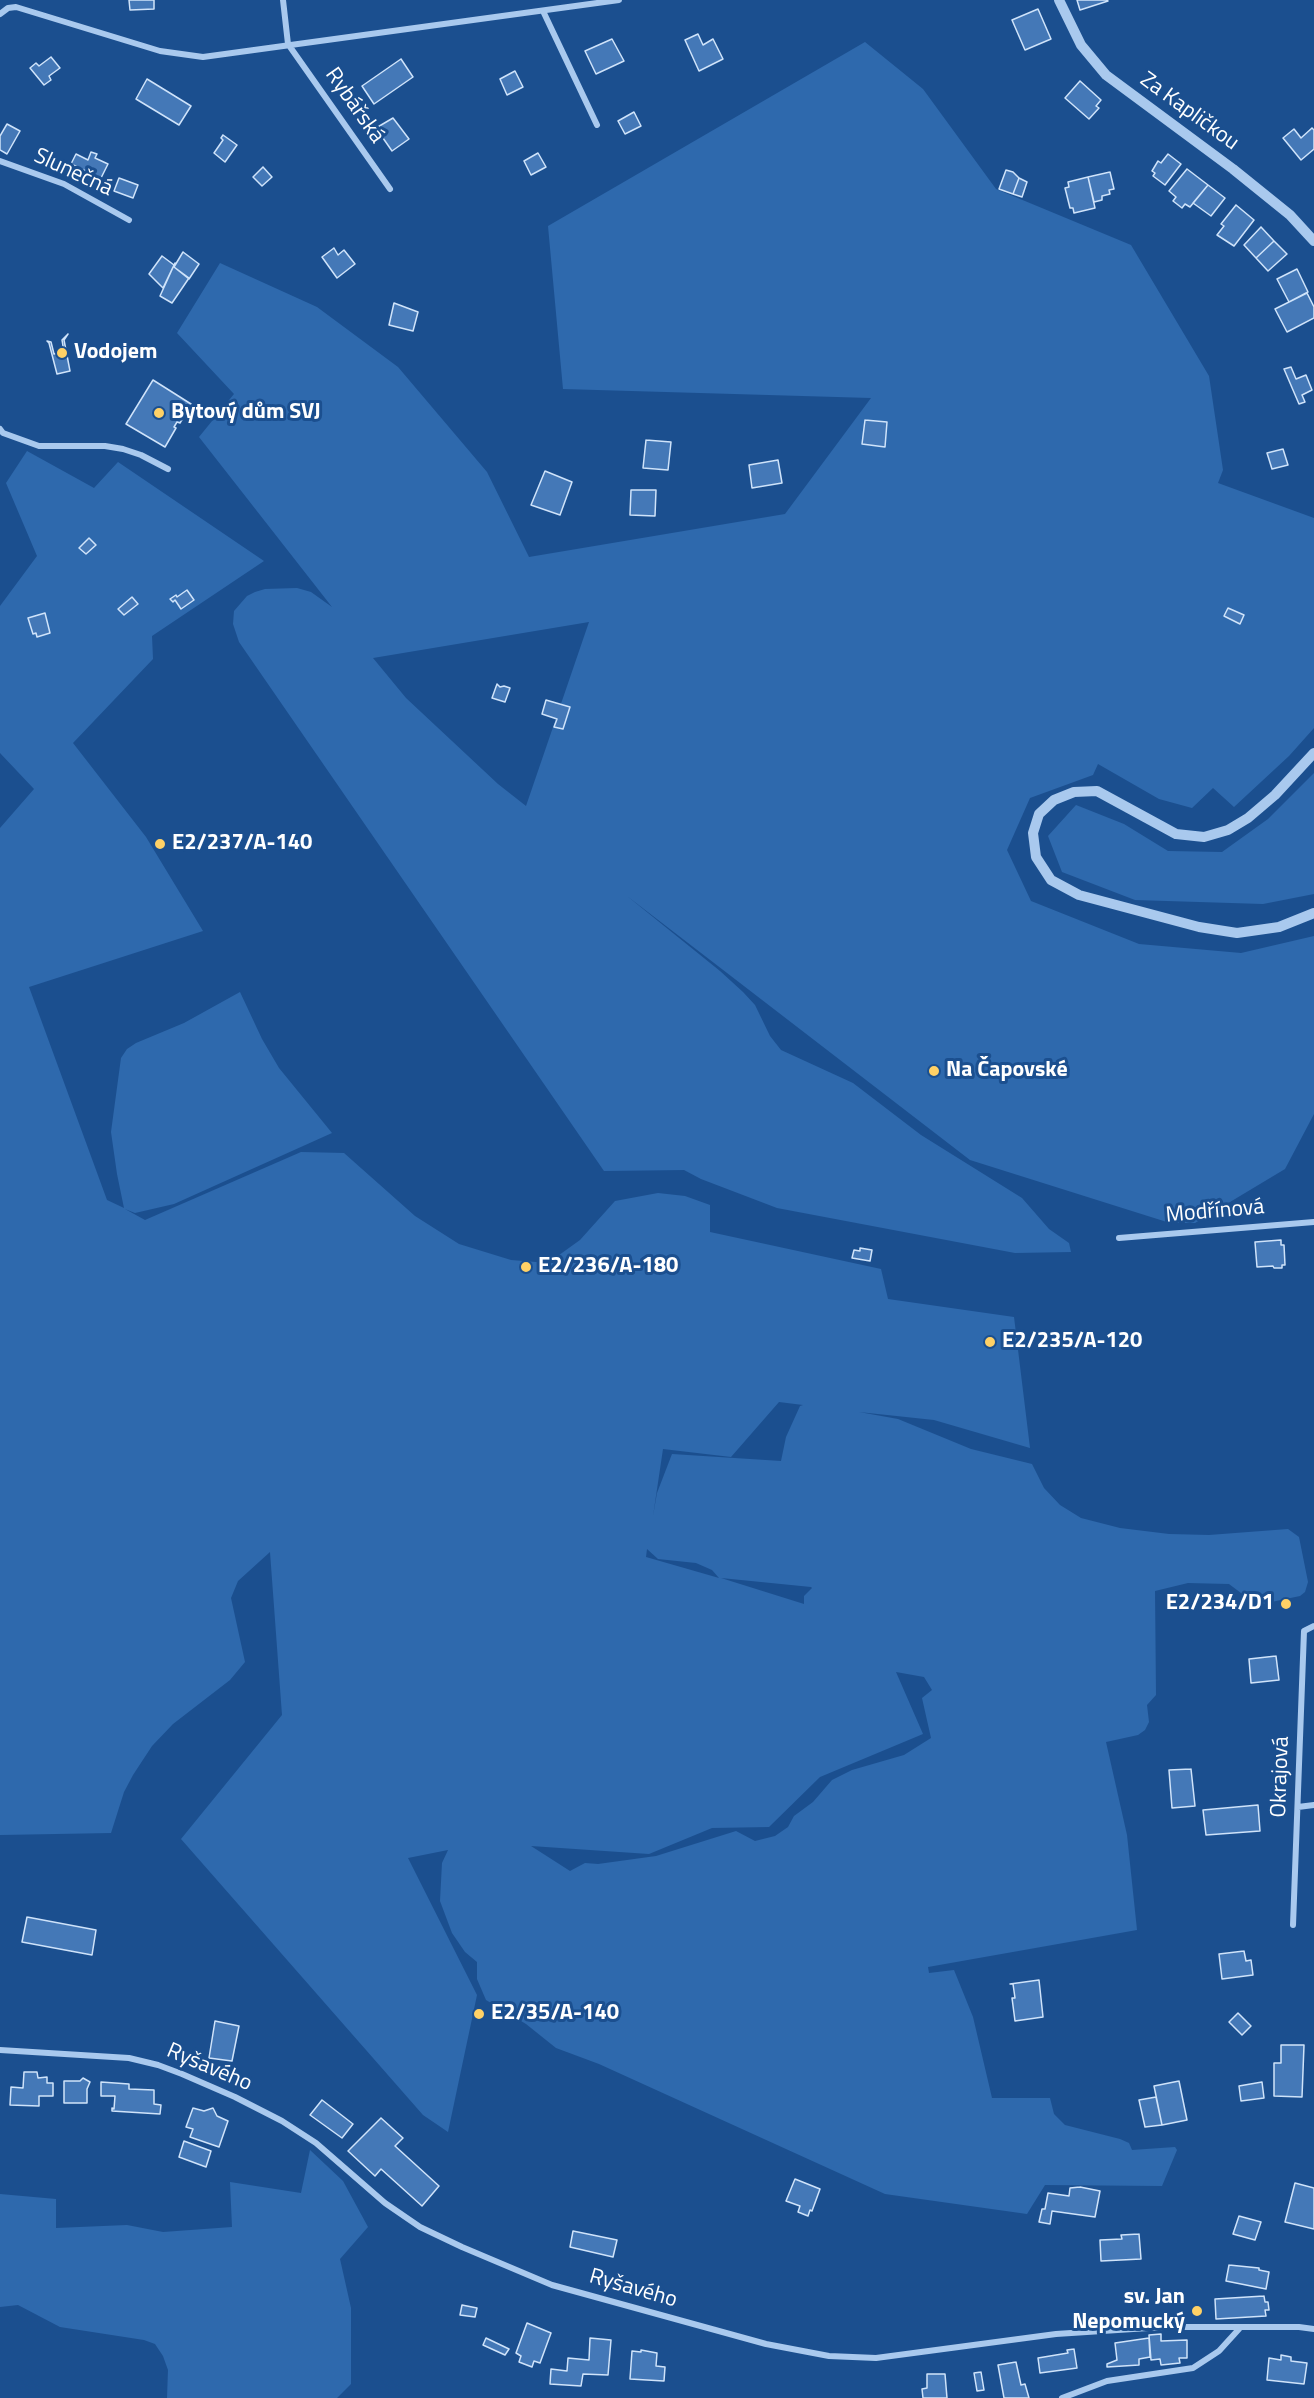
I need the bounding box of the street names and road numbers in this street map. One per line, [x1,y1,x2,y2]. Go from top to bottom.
street label: Rybářská [318,63,390,149]
street label: Za Kapličkou [1134,67,1244,157]
street label: Slunečná [29,143,117,203]
street label: Modřínová [1165,1195,1265,1229]
street label: Okrajová [1266,1736,1296,1818]
street label: Ryšavého [162,2038,256,2098]
street label: Ryšavého [586,2264,680,2314]

